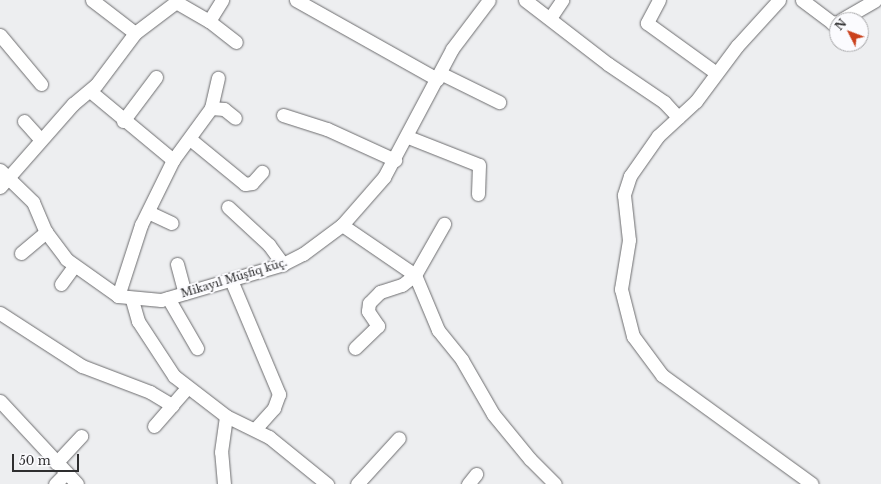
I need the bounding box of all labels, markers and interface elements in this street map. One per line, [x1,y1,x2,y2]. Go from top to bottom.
north arrow [829,12,869,52]
text: N [832,16,849,33]
street label: Mikayıl Müşfiq küç. [179,256,289,300]
scale bar [14,446,81,472]
text: 50 m [19,453,51,468]

